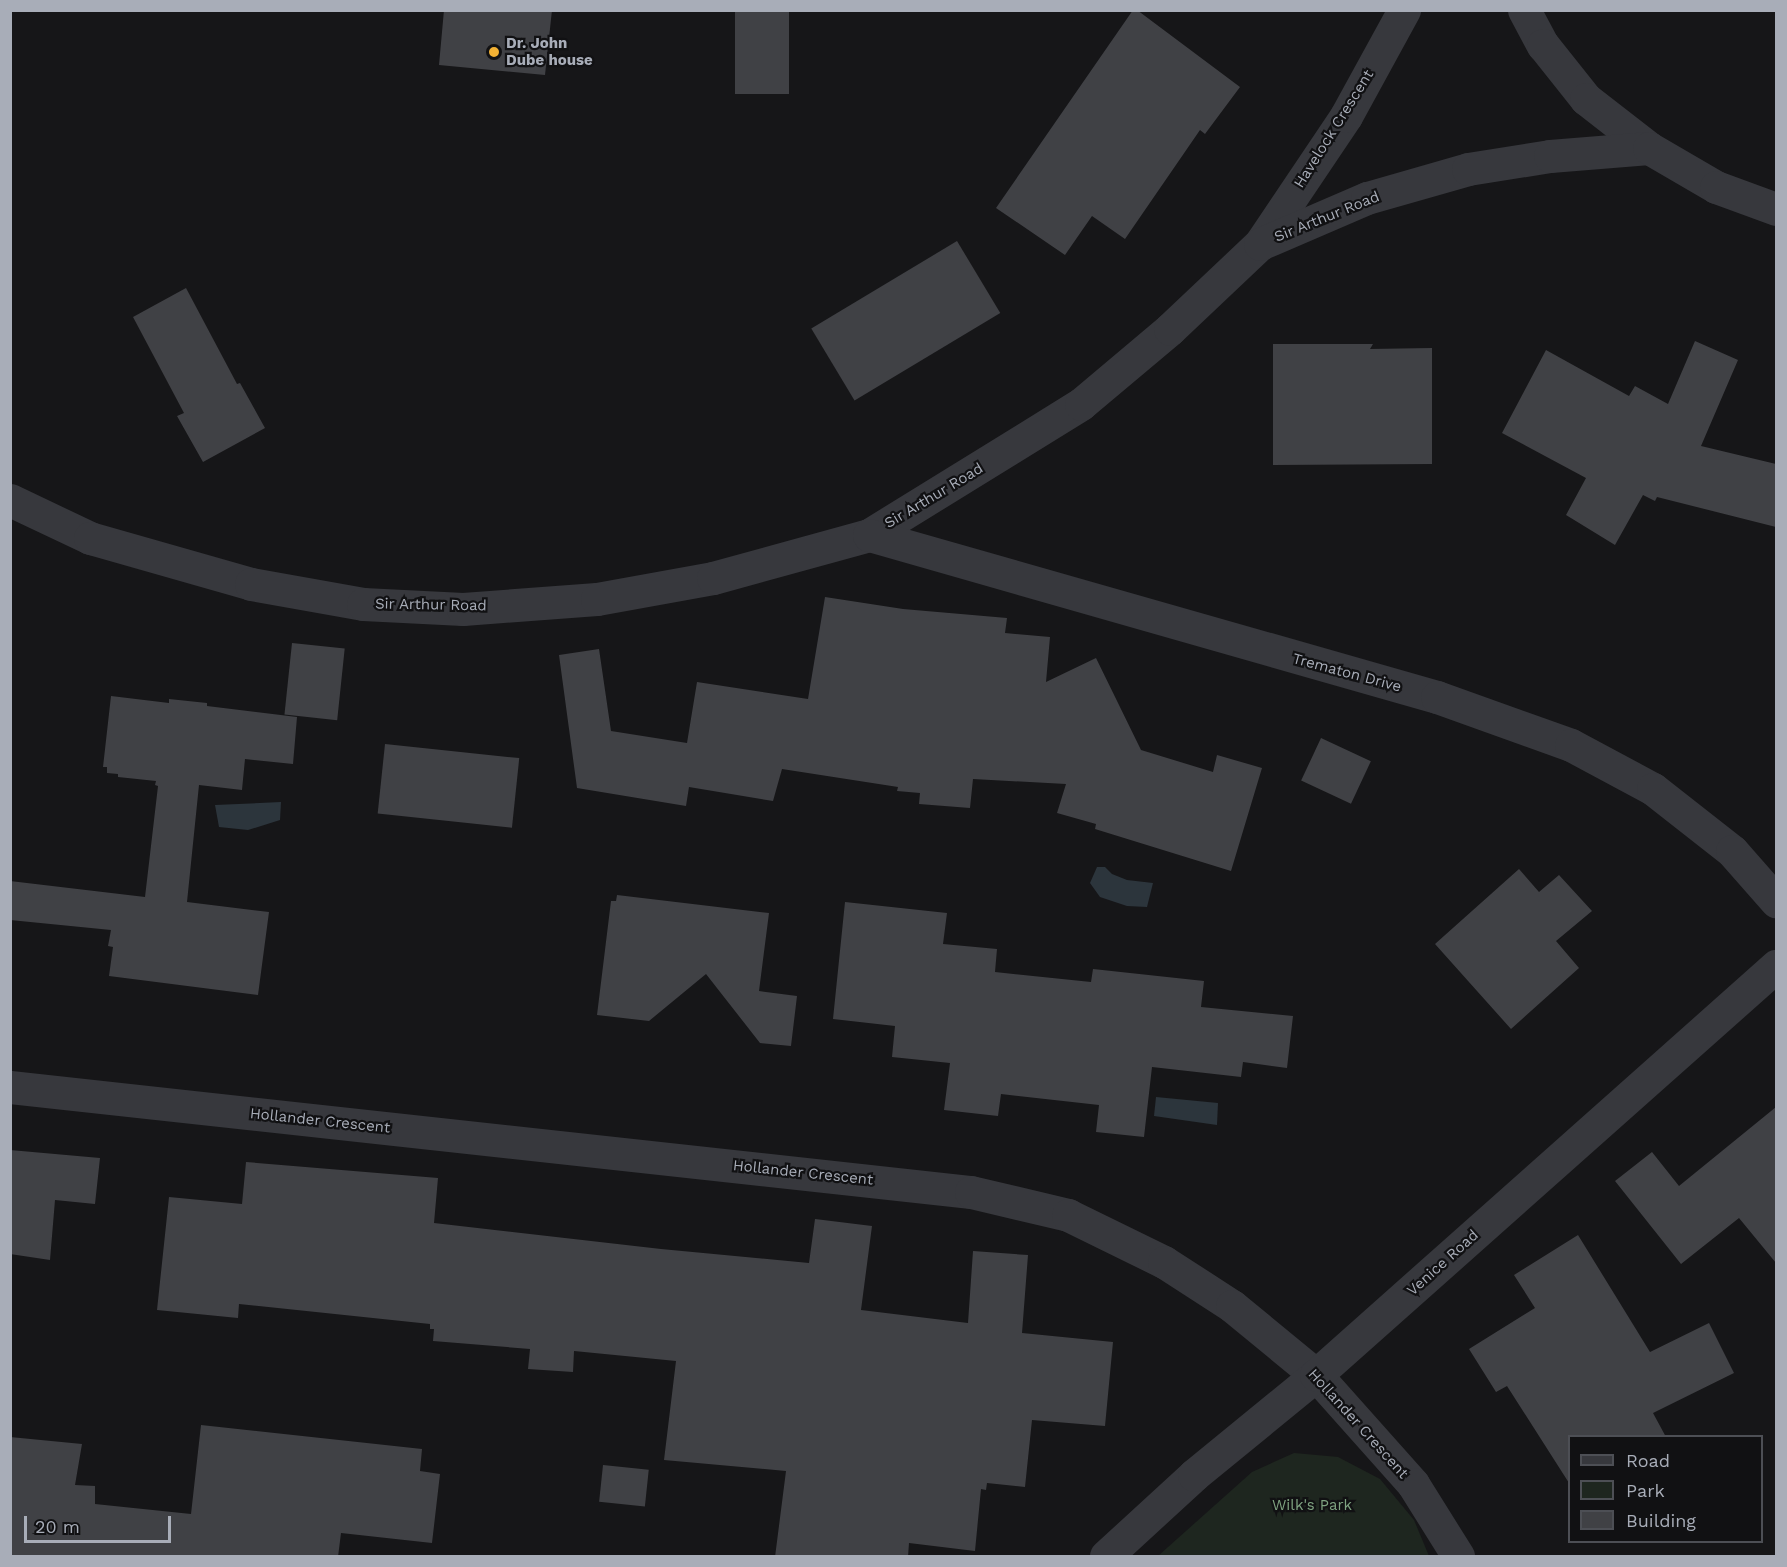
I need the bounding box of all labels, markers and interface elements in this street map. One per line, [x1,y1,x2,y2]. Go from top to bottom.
place label: Dr. John Dube house [506,34,593,69]
marker: Dr. John Dube house [487,45,501,59]
street label: Havelock Crescent [1290,66,1378,192]
street label: Sir Arthur Road [1271,187,1383,247]
street label: Sir Arthur Road [881,459,987,533]
street label: Sir Arthur Road [374,595,488,615]
street label: Trematon Drive [1291,650,1403,696]
street label: Hollander Crescent [249,1105,391,1137]
street label: Hollander Crescent [732,1157,874,1189]
street label: Venice Road [1404,1226,1482,1300]
street label: Hollander Crescent [1304,1365,1412,1483]
legend [1568,1435,1763,1543]
text: Road [1626,1450,1670,1471]
text: Park [1626,1480,1665,1501]
park label: Wilk's Park [1272,1497,1352,1515]
scale bar [27,1504,174,1542]
text: Building [1626,1510,1696,1531]
text: 20 m [35,1516,80,1537]

